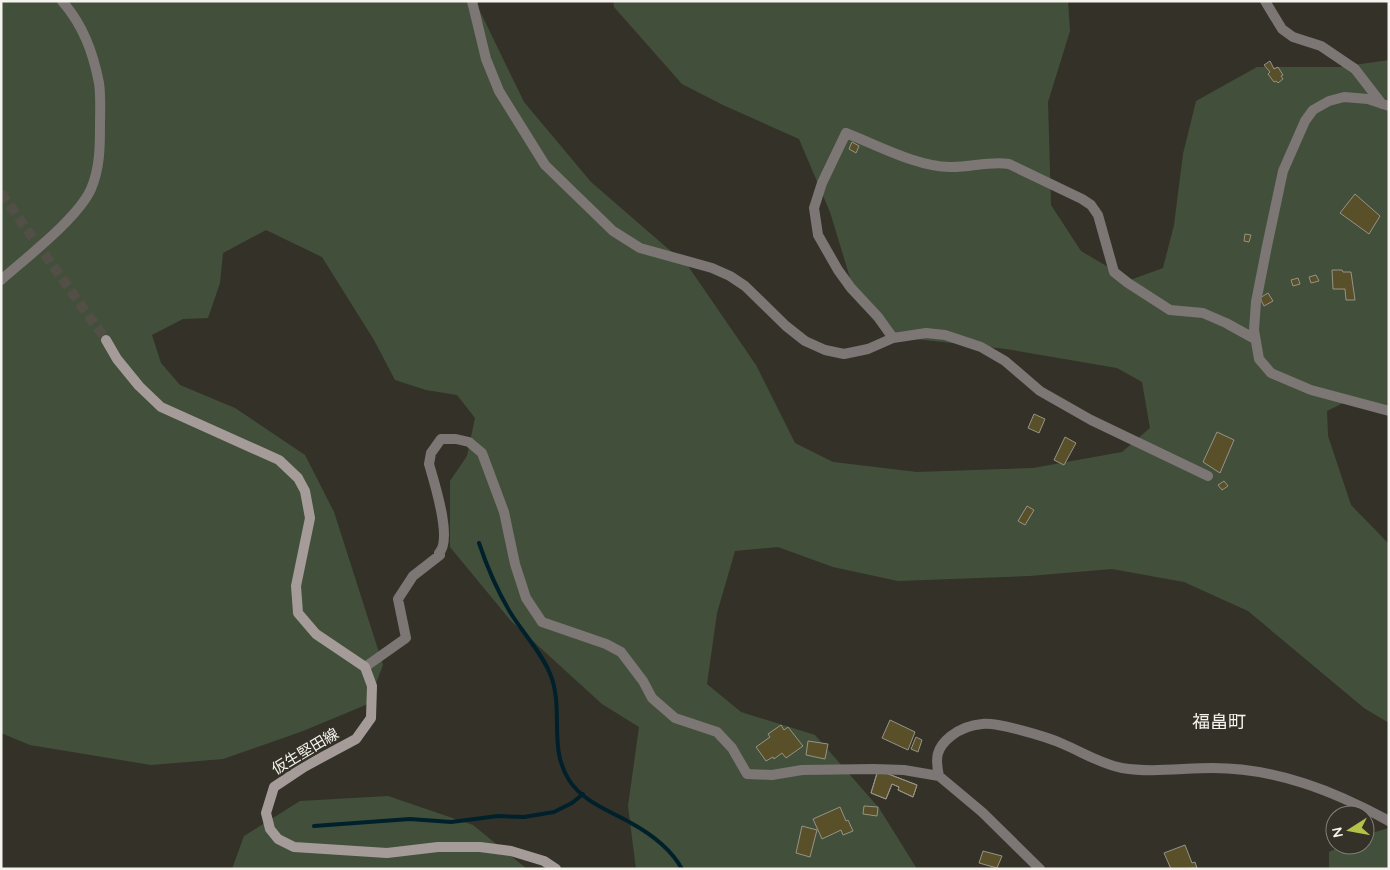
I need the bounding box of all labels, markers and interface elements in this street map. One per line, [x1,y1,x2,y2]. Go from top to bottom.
district label: 福畠町 [1192,710,1246,733]
street label: 仮生堅田線 [268,724,342,778]
north arrow [1325,805,1375,855]
text: N [1327,826,1347,839]

